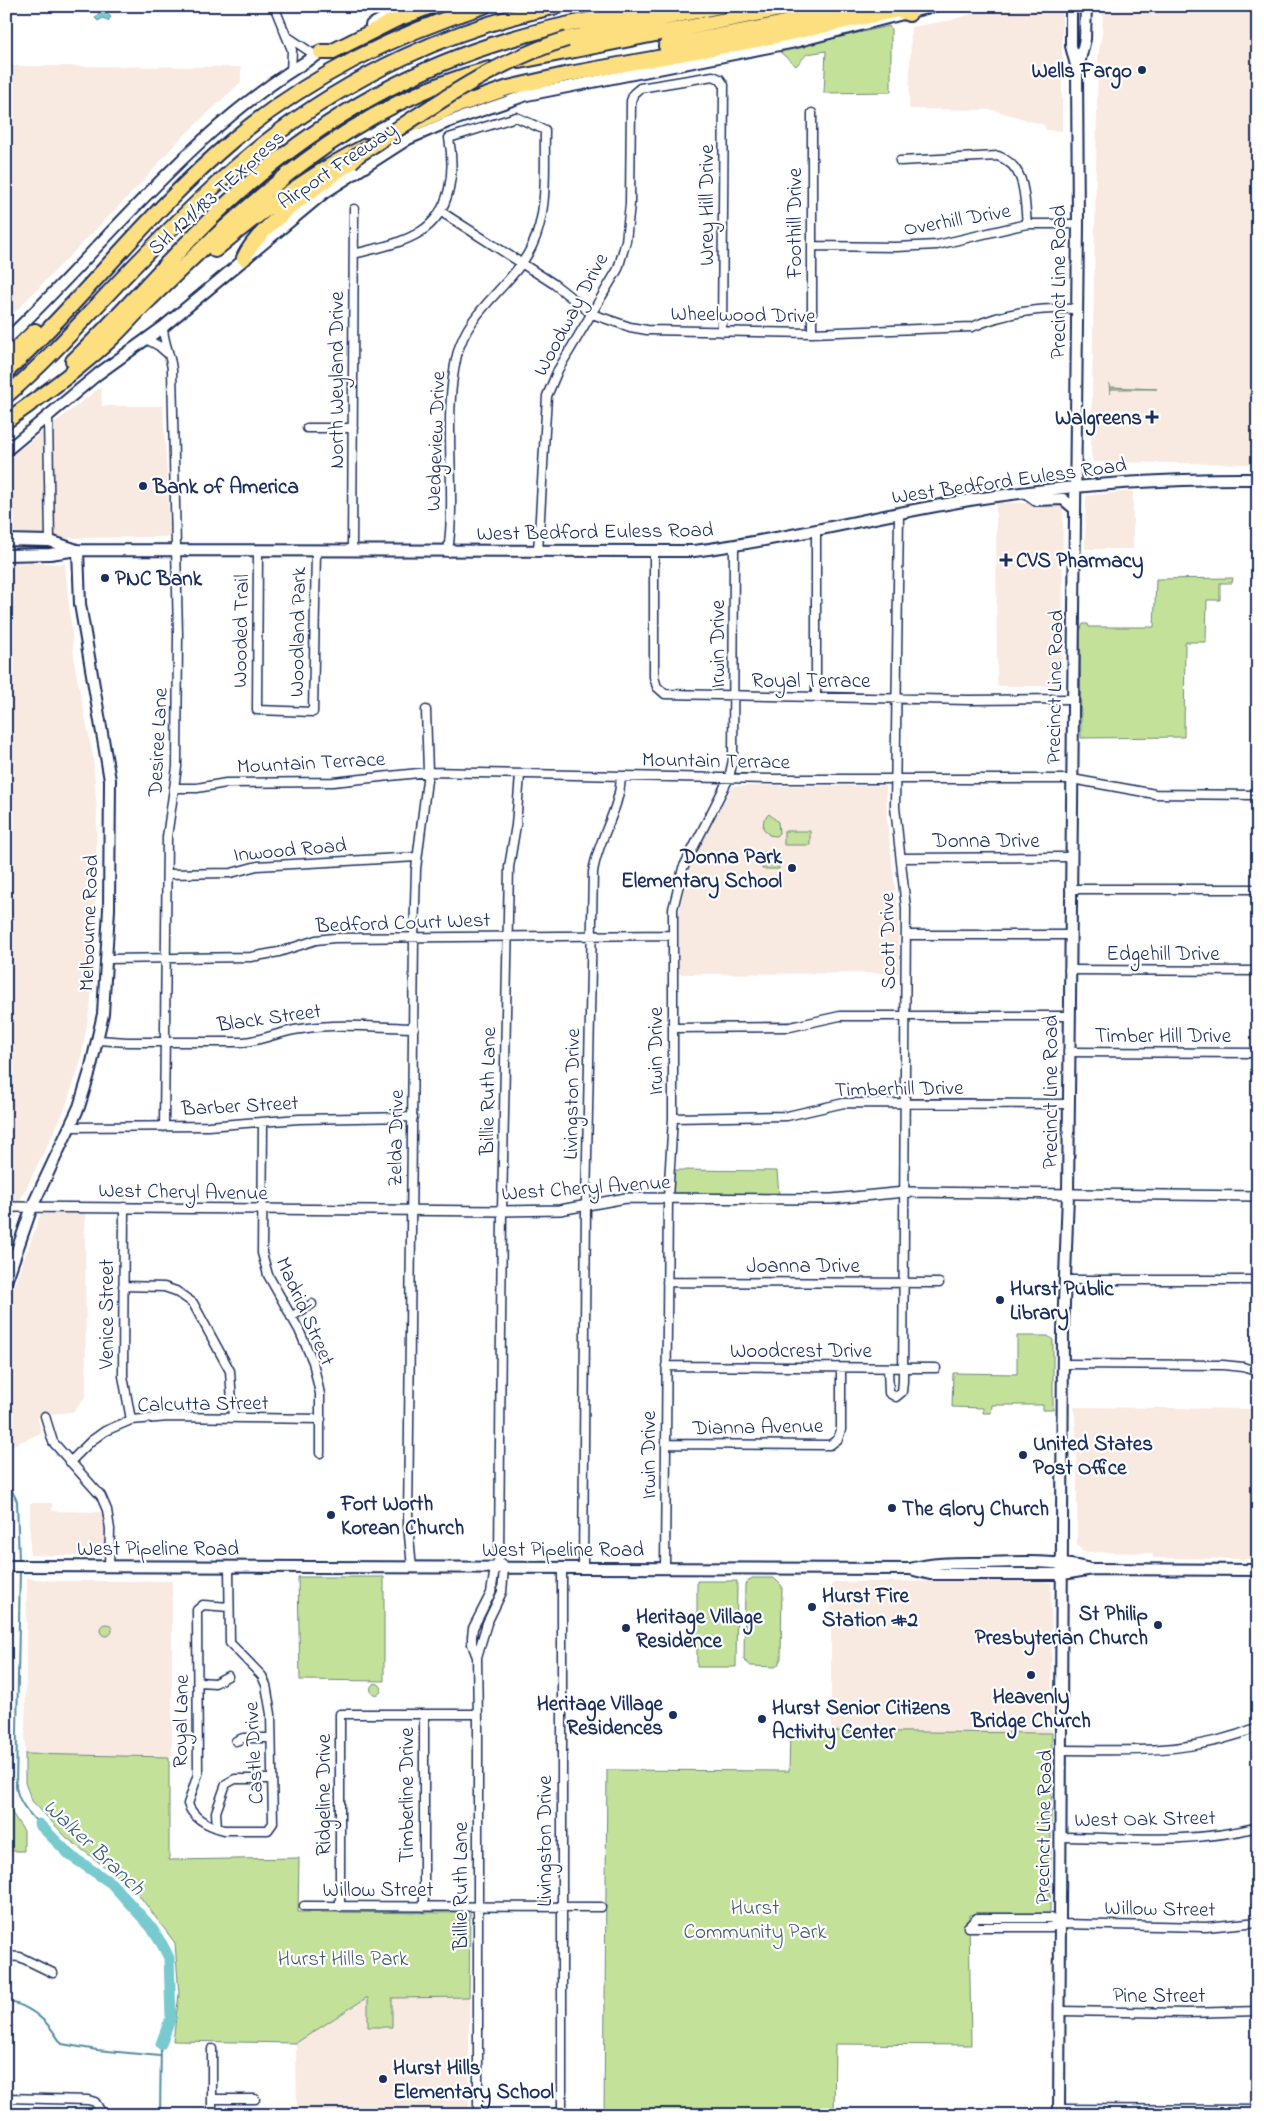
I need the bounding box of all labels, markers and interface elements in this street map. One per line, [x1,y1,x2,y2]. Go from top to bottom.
place label: Wells Fargo [1031,57,1132,89]
marker: Wells Fargo [1136,64,1148,76]
street label: Airport Freeway [272,116,405,219]
street label: SH 121/183 TEXpress [142,124,293,263]
street label: Wrey Hill Drive [693,144,725,266]
street label: Foothill Drive [781,167,811,279]
street label: Overhill Drive [901,197,1014,245]
street label: Precinct Line Road [1045,205,1075,359]
street label: Woodway Drive [527,247,619,383]
street label: North Weyland Drive [323,291,355,469]
street label: Wheelwood Drive [670,300,816,332]
street label: Wedgeview Drive [420,370,456,512]
place label: Walgreens [1055,404,1142,436]
marker: Walgreens [1146,411,1158,423]
street label: West Bedford Euless Road [890,451,1129,513]
place label: Bank of America [152,473,299,503]
marker: Bank of America [137,480,149,492]
street label: West Bedford Euless Road [476,516,714,550]
place label: CVS Pharmacy [1016,547,1144,579]
marker: CVS Pharmacy [1000,554,1012,566]
place label: PNC Bank [115,565,203,595]
street label: Woodland Park [283,566,315,697]
marker: PNC Bank [99,572,111,584]
street label: Wooded Trail [226,574,258,688]
street label: Irwin Drive [704,599,734,688]
street label: Precinct Line Road [1040,610,1072,764]
street label: Royal Terrace [752,667,871,699]
street label: Desiree Lane [141,686,177,798]
street label: Mountain Terrace [236,745,387,783]
street label: Mountain Terrace [642,746,791,778]
street label: Donna Drive [931,827,1040,857]
street label: Inwood Road [232,831,348,871]
place label: Donna Park Elementary School [621,843,783,899]
street label: Melbourne Road [73,854,107,992]
marker: Donna Park Elementary School [786,862,798,874]
street label: Scott Drive [873,892,905,990]
street label: Bedford Court West [314,906,491,942]
street label: Edgehill Drive [1106,940,1220,972]
street label: Black Street [214,997,323,1041]
street label: Irwin Drive [642,1006,672,1095]
street label: Precinct Line Road [1037,1015,1067,1169]
street label: Timber Hill Drive [1095,1022,1232,1052]
street label: Billie Ruth Lane [473,1026,505,1156]
street label: Livingston Drive [557,1028,591,1160]
street label: Timberhill Drive [834,1074,964,1106]
street label: Barber Street [180,1089,299,1125]
street label: Zelda Drive [381,1089,413,1187]
street label: West Cheryl Avenue [501,1168,672,1212]
street label: West Cheryl Avenue [98,1177,268,1211]
street label: Joanna Drive [746,1252,860,1282]
street label: Madrid Street [267,1253,341,1371]
street label: Venice Street [93,1259,123,1370]
place label: Hurst Public Library [1010,1275,1114,1331]
marker: Hurst Public Library [994,1294,1006,1306]
street label: Woodcrest Drive [730,1337,873,1367]
street label: Calcutta Street [137,1389,269,1421]
street label: Irwin Drive [635,1410,665,1499]
street label: Dianna Avenue [691,1412,824,1444]
place label: United States Post Office [1033,1430,1153,1484]
marker: United States Post Office [1017,1449,1029,1461]
place label: Fort Worth Korean Church [340,1490,464,1544]
place label: The Glory Church [902,1495,1049,1527]
marker: The Glory Church [886,1502,898,1514]
marker: Fort Worth Korean Church [325,1509,337,1521]
street label: West Pipeline Road [77,1535,239,1565]
street label: West Pipeline Road [482,1536,644,1566]
place label: Hurst Fire Station #2 [822,1582,918,1636]
place label: St Philip Presbyterian Church [975,1600,1148,1656]
marker: Hurst Fire Station #2 [806,1601,818,1613]
place label: Heritage Village Residence [636,1603,763,1657]
marker: St Philip Presbyterian Church [1152,1619,1164,1631]
marker: Heritage Village Residence [620,1622,632,1634]
marker: Heavenly Bridge Church [1025,1669,1037,1681]
street label: Royal Lane [166,1674,200,1768]
place label: Heavenly Bridge Church [970,1683,1091,1739]
place label: Heritage Village Residences [537,1690,664,1744]
place label: Hurst Senior Citizens Activity Center [772,1694,951,1750]
street label: Castle Drive [237,1700,273,1805]
marker: Heritage Village Residences [667,1709,679,1721]
marker: Hurst Senior Citizens Activity Center [756,1713,768,1725]
street label: Timberline Drive [393,1727,423,1863]
street label: Ridgeline Drive [310,1733,342,1856]
street label: Precinct Line Road [1029,1750,1061,1904]
street label: Livingston Drive [531,1775,563,1907]
water label: Walker Branch [35,1792,151,1904]
street label: West Oak Street [1074,1804,1216,1836]
street label: Billie Ruth Lane [447,1821,477,1951]
street label: Willow Street [322,1876,434,1906]
park label: Hurst Community Park [683,1894,827,1950]
street label: Willow Street [1104,1894,1216,1926]
park label: Hurst Hills Park [278,1945,409,1975]
street label: Pine Street [1113,1982,1205,2012]
place label: Hurst Hills Elementary School [393,2054,555,2110]
marker: Hurst Hills Elementary School [377,2073,389,2085]

